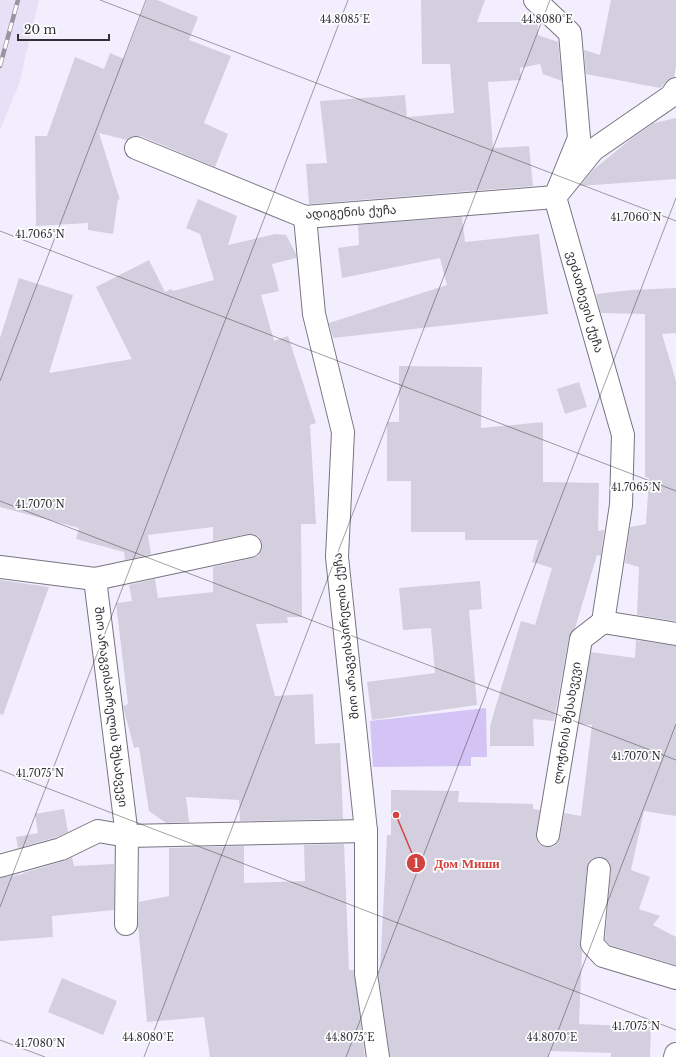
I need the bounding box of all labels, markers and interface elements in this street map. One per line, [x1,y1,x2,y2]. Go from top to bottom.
text: 44.8085°E [320,13,370,26]
text: 44.8080°E [521,13,573,26]
scale bar [18,16,109,42]
text: 20 m [24,22,56,37]
street label: ადიგენის ქუჩა [305,202,397,222]
text: 41.7060°N [610,211,662,224]
text: 41.7065°N [15,228,65,241]
street label: ვეძათხევის ქუჩა [564,249,607,354]
text: 41.7065°N [611,481,661,494]
text: 41.7070°N [15,498,65,511]
street label: შიო არაგვისპირელის ქუჩა [329,552,363,720]
street label: შიო არაგვისპირელის შესახვევი [91,606,131,808]
street label: ლოჭინის შესახვევი [549,660,585,785]
text: 41.7070°N [611,750,661,763]
text: 41.7075°N [16,767,64,780]
callout: Дом Миши [406,851,508,876]
text: Дом Миши [434,855,500,872]
text: 1 [413,856,419,871]
text: 41.7075°N [612,1020,660,1033]
text: 44.8080°E [122,1031,174,1044]
text: 44.8075°E [326,1031,374,1044]
text: 44.8070°E [527,1031,577,1044]
text: 41.7080°N [15,1037,65,1050]

